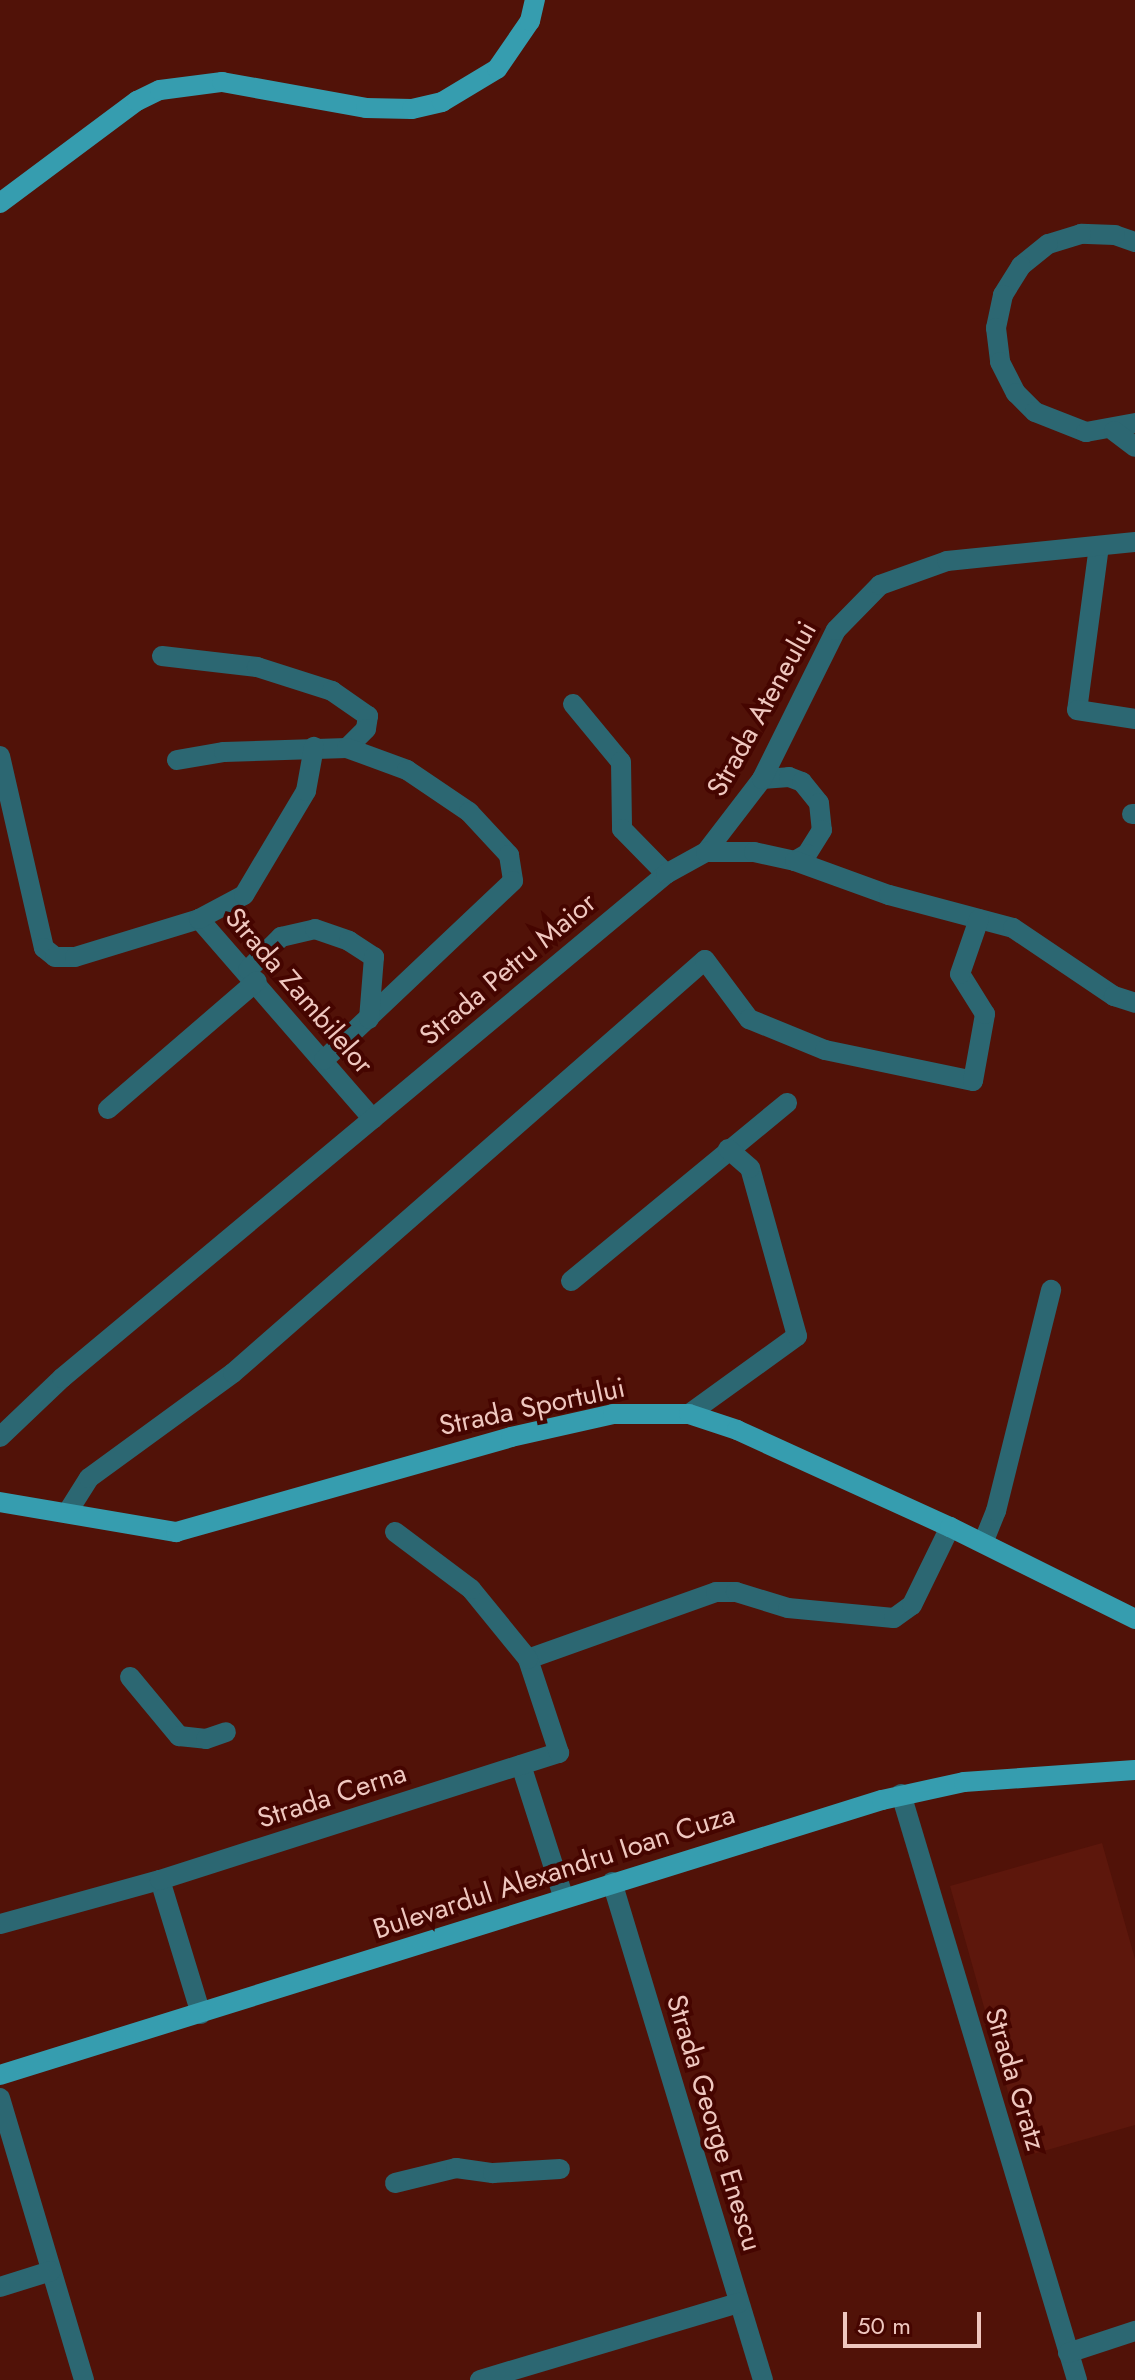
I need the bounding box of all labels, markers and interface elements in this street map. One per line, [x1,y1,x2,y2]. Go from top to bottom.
street label: Strada Ateneului [700,616,824,802]
street label: Strada Petru Maior [413,886,603,1052]
street label: Strada Zambilelor [218,901,380,1081]
street label: Strada Sportului [436,1371,628,1443]
street label: Strada Cerna [253,1756,411,1836]
street label: Bulevardul Alexandru Ioan Cuza [369,1798,739,1946]
street label: Strada George Enescu [659,1991,769,2255]
street label: Strada Gratz [977,2004,1053,2154]
scale bar [847,2296,985,2346]
text: 50 m [857,2308,911,2343]

